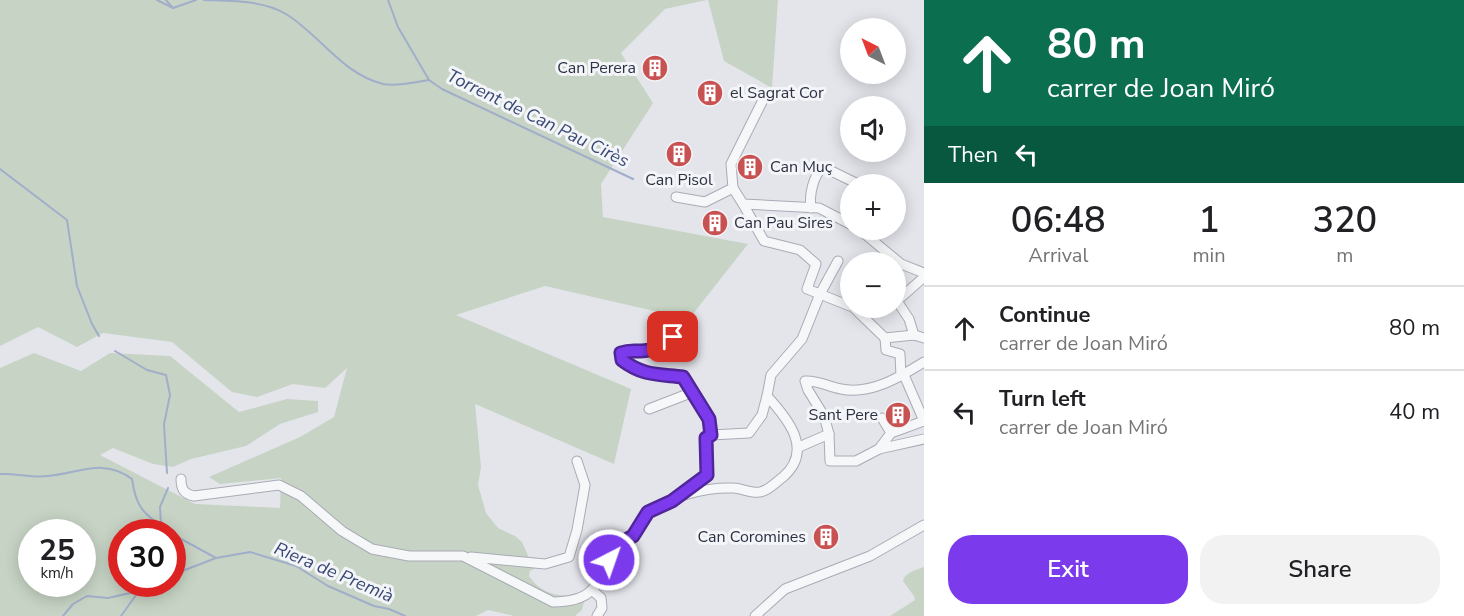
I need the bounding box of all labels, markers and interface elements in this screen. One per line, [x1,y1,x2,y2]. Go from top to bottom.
text: 80 m [1047,16,1146,73]
north arrow [840,18,906,84]
map controls [840,18,906,318]
icon: ahead [948,24,1026,102]
building icon: Can Perera [640,53,670,83]
place label: Can Perera [557,57,636,79]
water label: Torrent de Can Pau Cirès [443,63,633,173]
text: carrer de Joan Miró [1047,70,1275,107]
building icon: el Sagrat Cor [695,78,725,108]
place label: el Sagrat Cor [730,82,824,104]
button: sound [840,96,906,162]
icon: left [1010,138,1043,171]
building icon: Can Pisol [664,139,694,169]
text: Then [948,140,998,170]
building icon: Can Muç [735,152,765,182]
place label: Can Muç [770,156,833,178]
place label: Can Pisol [645,169,713,191]
button: + [840,174,906,240]
text: 06:48 [1011,196,1106,245]
text: 1 [1198,196,1220,245]
text: 320 [1312,196,1377,245]
building icon: Can Pau Sires [700,208,730,238]
place label: Can Pau Sires [734,212,833,234]
text: Arrival [1028,242,1088,269]
text: min [1193,242,1226,269]
text: m [1336,242,1353,269]
button: − [840,252,906,318]
text: Continue [999,300,1090,330]
pin [647,311,698,362]
icon: ahead [948,312,981,345]
text: 80 m [1389,313,1440,343]
icon: arrive [656,320,689,353]
text: carrer de Joan Miró [999,330,1168,357]
text: Turn left [999,384,1086,414]
icon: left [948,396,981,429]
text: 40 m [1389,397,1440,427]
building icon: Sant Pere [883,400,913,430]
place label: Sant Pere [808,404,878,426]
text: carrer de Joan Miró [999,414,1168,441]
speed limit sign: 30 [108,519,186,597]
building icon: Can Coromines [811,522,841,552]
place label: Can Coromines [697,526,806,548]
position arrow [577,528,641,592]
text: 25 [39,530,75,571]
button: Exit [948,535,1188,604]
button: Share [1200,535,1440,604]
water label: Riera de Premià [271,536,397,608]
text: km/h [40,563,74,583]

